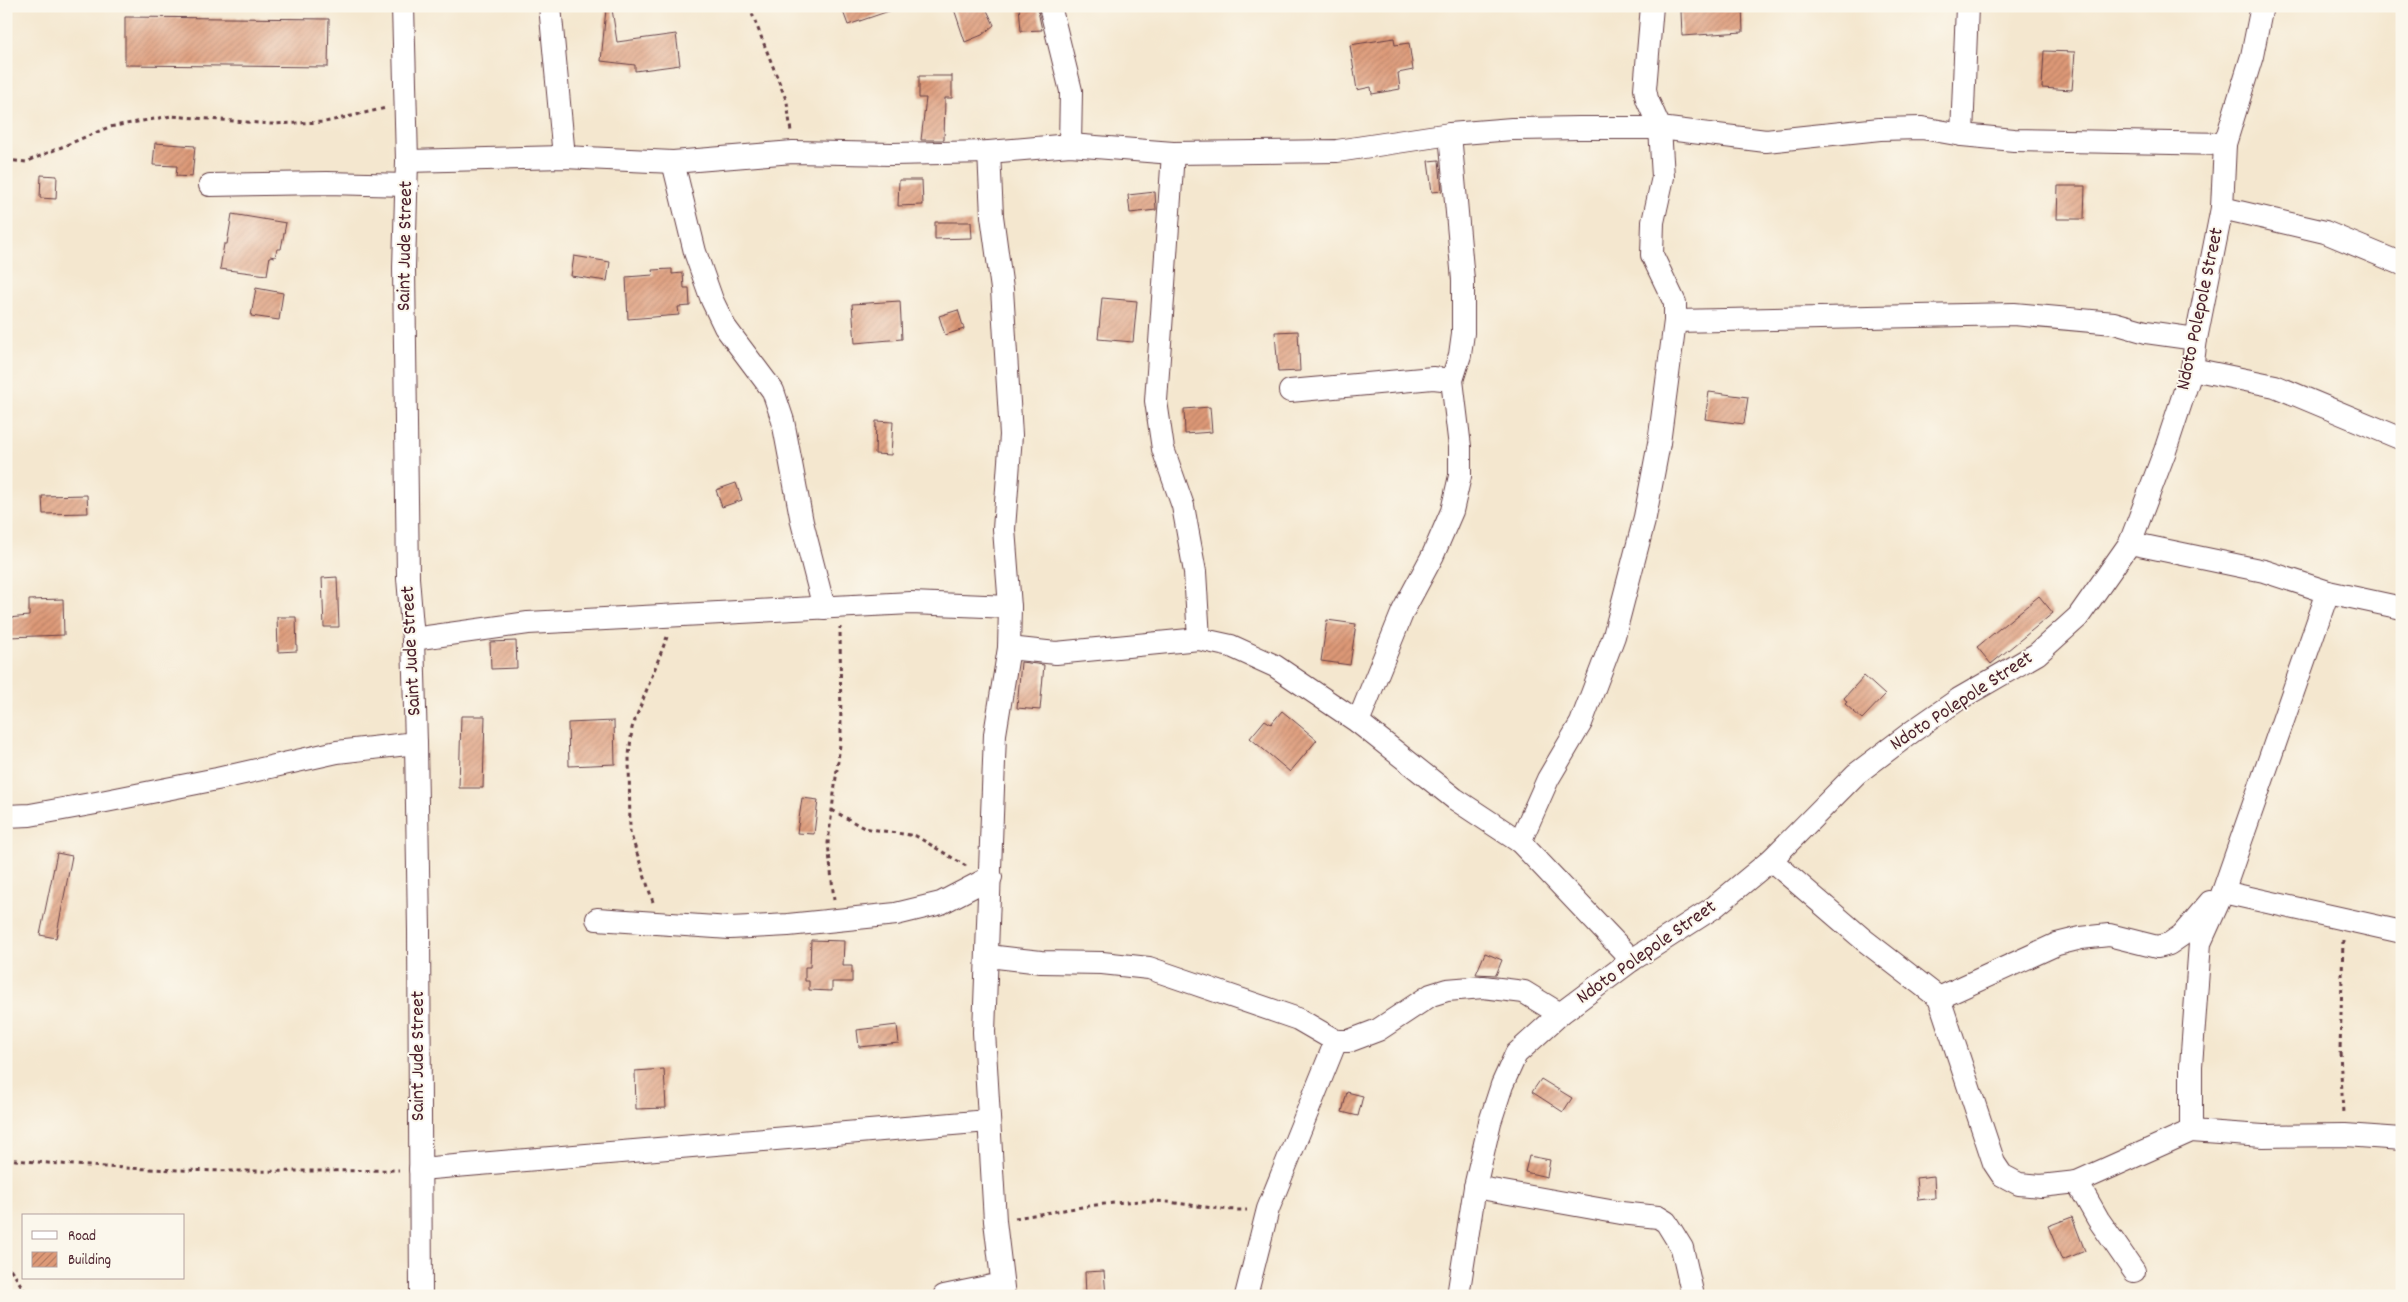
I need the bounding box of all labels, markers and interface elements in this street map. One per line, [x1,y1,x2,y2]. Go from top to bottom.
street label: Saint Jude Street [391,181,421,311]
street label: Ndoto Polepole Street [2170,225,2232,393]
street label: Saint Jude Street [395,585,429,717]
street label: Ndoto Polepole Street [1885,645,2039,759]
street label: Ndoto Polepole Street [1571,894,1723,1012]
street label: Saint Jude Street [405,991,433,1121]
legend [22,1214,185,1280]
text: Road [68,1226,96,1248]
text: Building [68,1250,111,1272]

